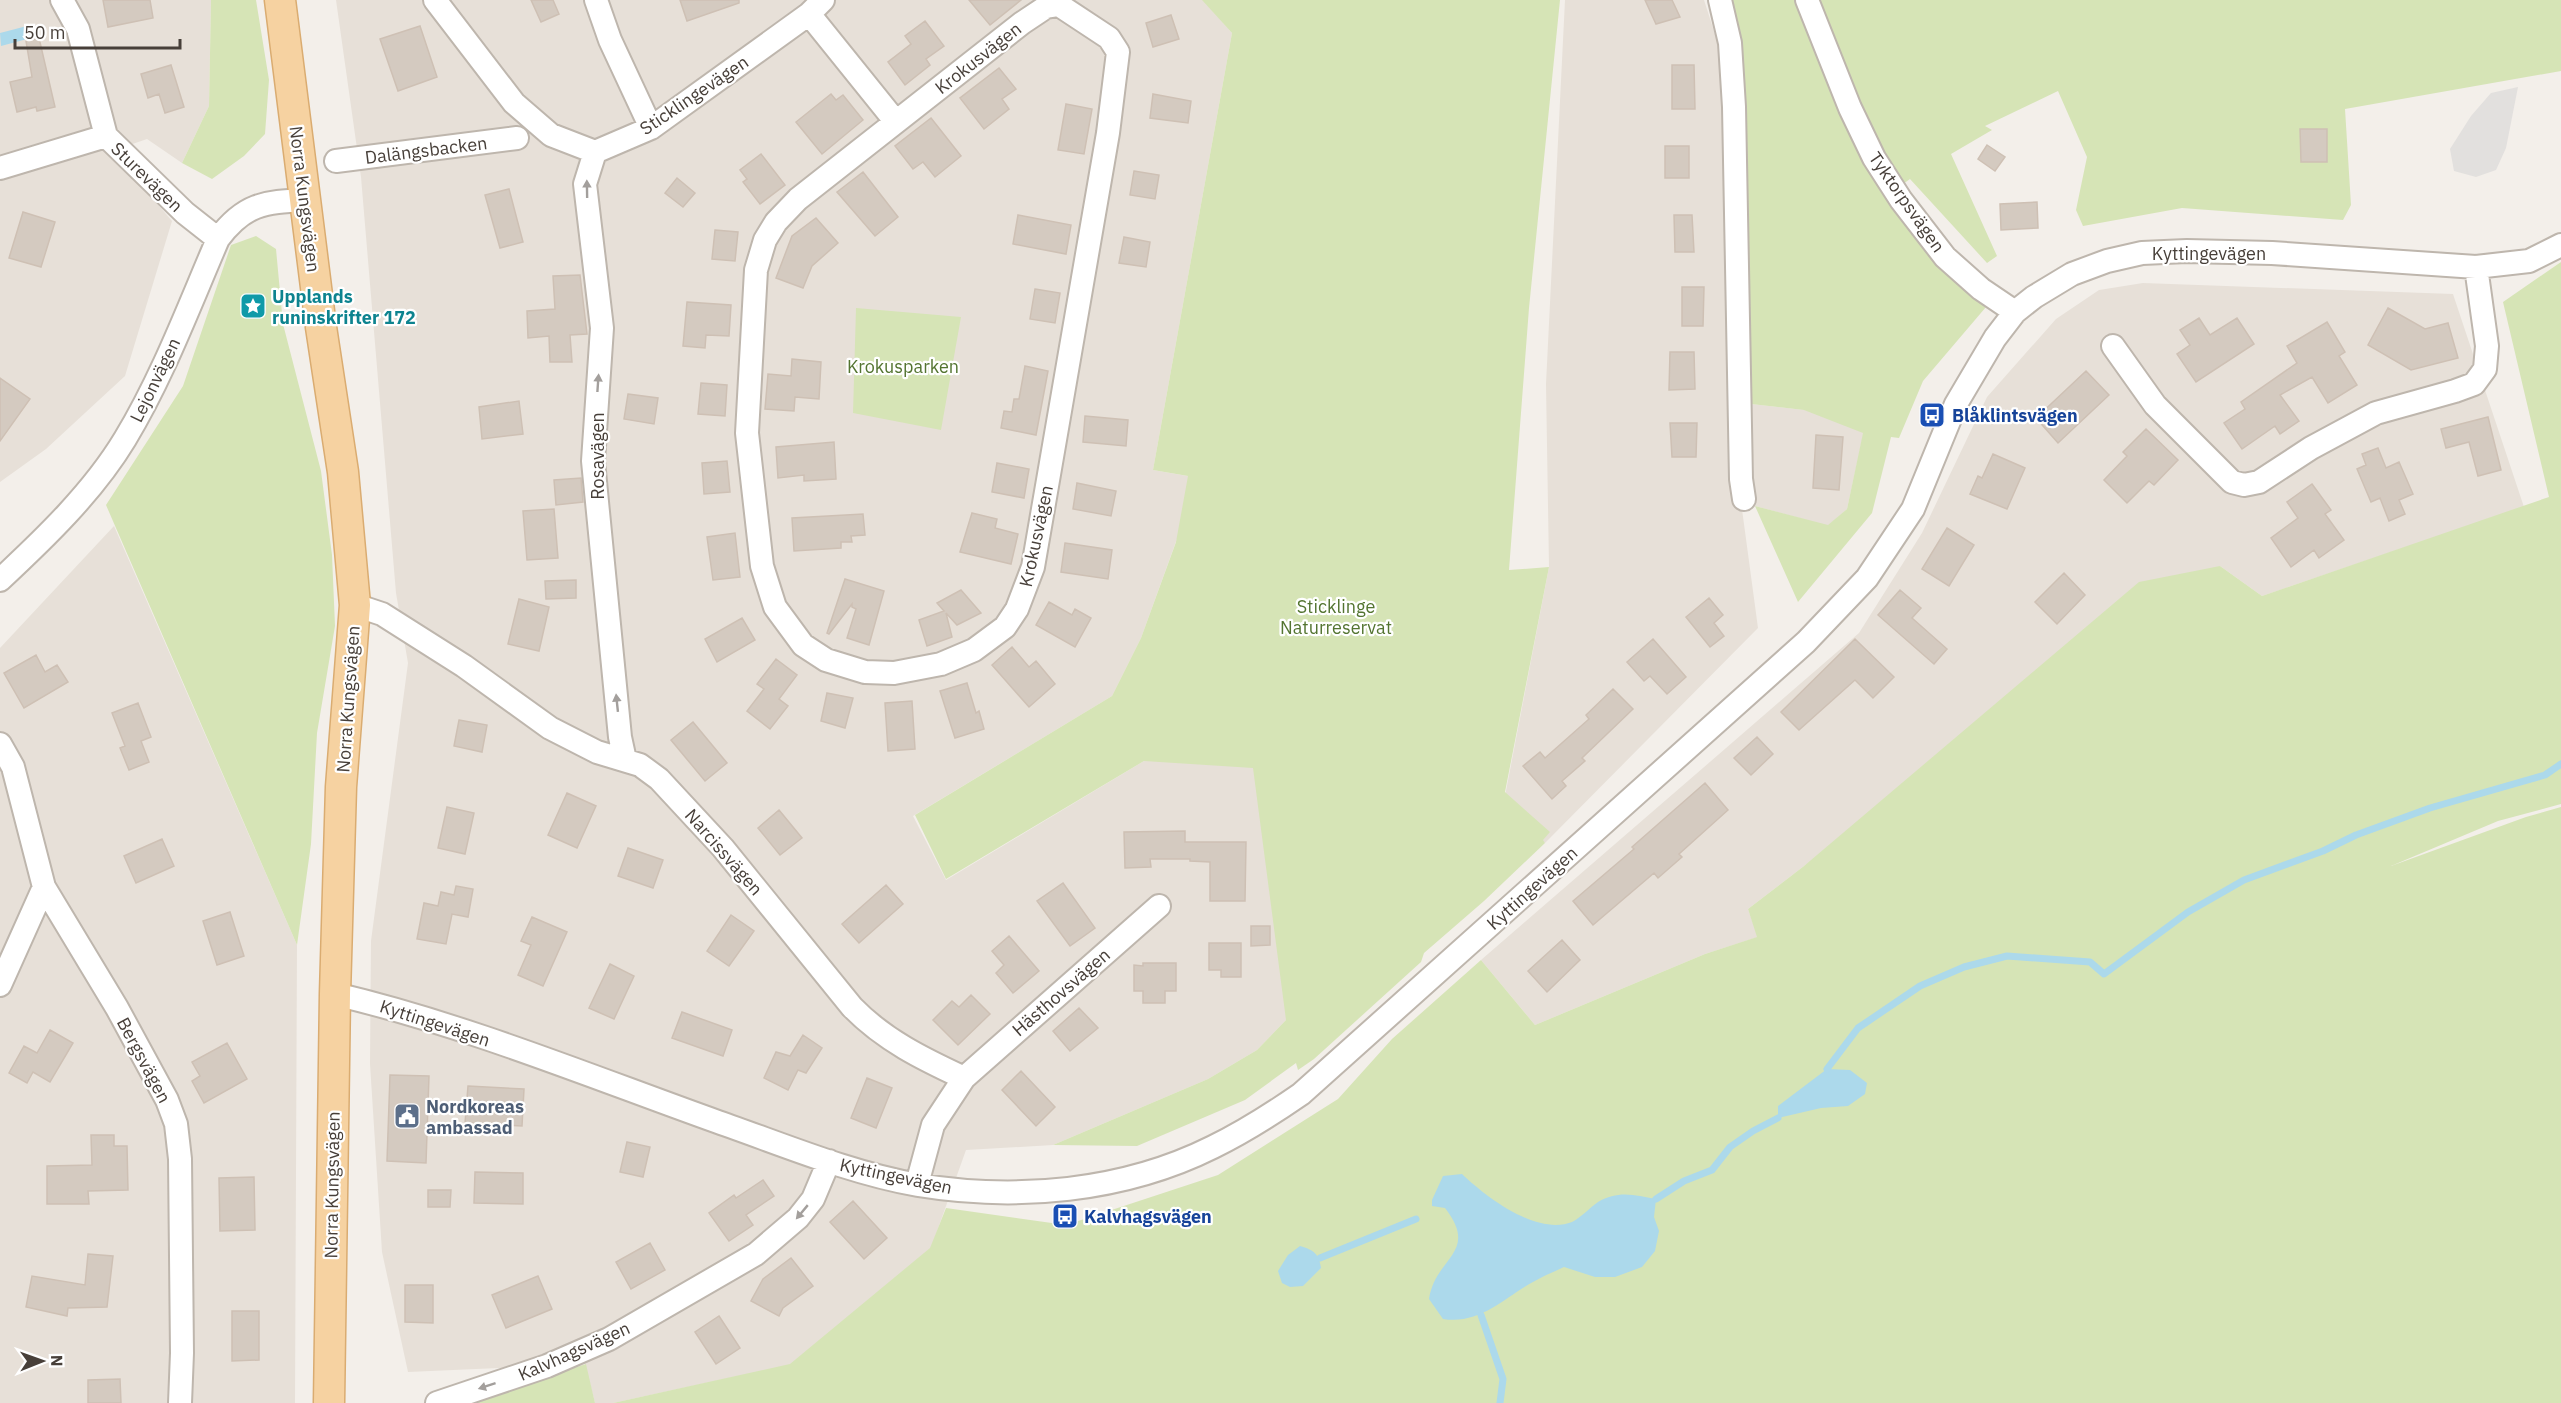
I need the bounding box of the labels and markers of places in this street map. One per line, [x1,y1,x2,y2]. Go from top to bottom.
place label: Upplands runinskrifter 172 [272,285,416,329]
place icon: Upplands runinskrifter 172 [238,291,268,321]
bus stop icon: Blåklintsvägen [1917,400,1947,430]
place label: Blåklintsvägen [1952,404,2078,427]
place label: Nordkoreas ambassad [426,1095,524,1139]
public building icon: Nordkoreas ambassad [392,1101,422,1131]
bus stop icon: Kalvhagsvägen [1050,1201,1080,1231]
place label: Kalvhagsvägen [1084,1205,1212,1228]

